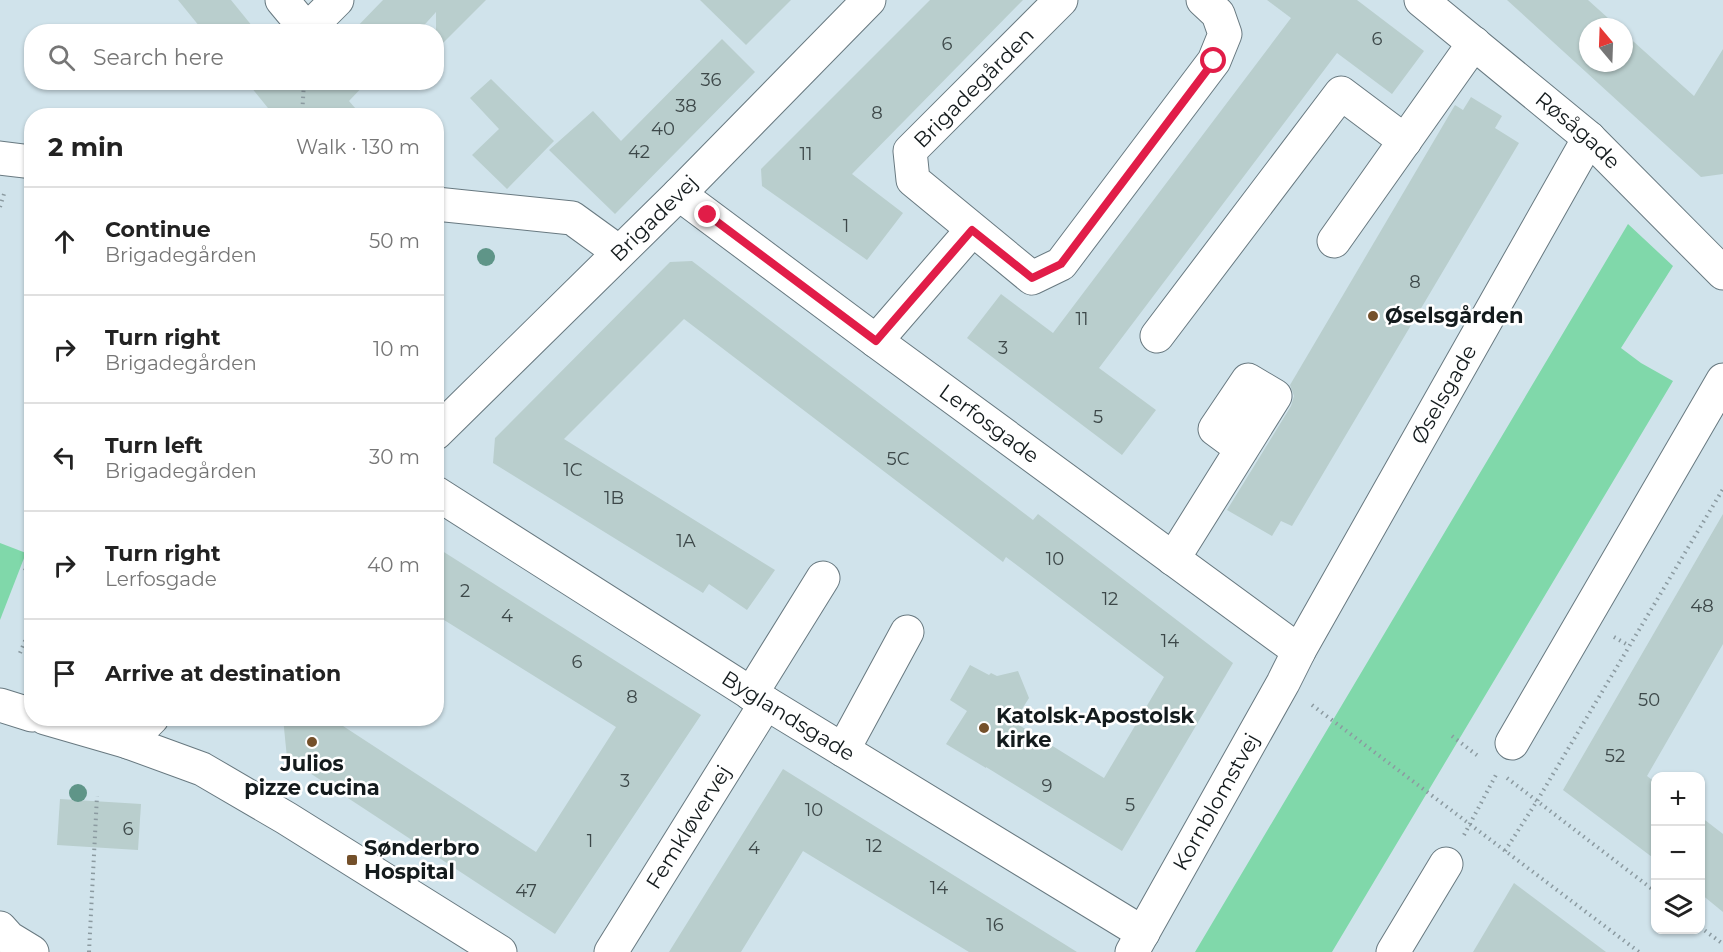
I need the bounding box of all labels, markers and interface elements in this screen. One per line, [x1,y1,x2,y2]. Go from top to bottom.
north arrow [1579,18,1633,72]
street label: Brigadegården [908,22,1039,153]
search box [24,24,444,90]
house number: 6 [1372,28,1383,50]
house number: 6 [942,33,953,55]
icon: search [45,41,78,74]
text: Search here [93,44,224,71]
route start [1200,47,1226,73]
house number: 36 [700,69,722,91]
street label: Røsågade [1531,86,1626,174]
house number: 38 [675,95,697,117]
house number: 8 [871,102,883,124]
house number: 40 [651,118,675,140]
text: 2 min [48,131,124,163]
text: Walk · 130 m [296,135,420,159]
house number: 42 [628,141,650,163]
house number: 11 [800,143,813,165]
street label: Brigadevej [605,170,703,266]
route end [694,201,720,227]
house number: 1 [843,215,849,237]
text: Continue [105,216,211,243]
icon: ahead [48,225,81,258]
text: 50 m [369,229,420,253]
text: Brigadegården [105,243,257,267]
house number: 8 [1409,271,1421,293]
place label: Øselsgården [1385,303,1523,328]
house number: 11 [1076,308,1089,330]
marker: Øselsgården [1366,309,1380,323]
text: Turn right [105,324,220,351]
icon: right [48,333,81,366]
text: 10 m [373,337,420,361]
house number: 3 [998,337,1008,359]
street label: Øselsgade [1406,340,1482,448]
text: Brigadegården [105,351,257,375]
street label: Lerfosgade [935,379,1044,468]
house number: 5 [1093,406,1103,428]
text: Turn left [105,432,203,459]
icon: left [48,441,81,474]
text: 30 m [369,445,420,469]
house number: 5C [887,448,910,470]
text: Brigadegården [105,459,257,483]
house number: 1C [563,459,583,481]
house number: 1B [604,487,624,509]
house number: 1A [676,530,696,552]
text: Turn right [105,540,220,567]
house number: 10 [1046,548,1064,570]
icon: right [48,549,81,582]
text: 40 m [367,553,420,577]
text: Lerfosgade [105,567,217,591]
house number: 2 [460,580,470,602]
house number: 12 [1102,588,1118,610]
house number: 48 [1690,595,1714,617]
house number: 4 [501,605,513,627]
house number: 14 [1161,630,1179,652]
house number: 6 [572,651,583,673]
icon: arrive [48,657,81,690]
text: Arrive at destination [105,660,341,687]
street label: Byglandsgade [717,665,860,766]
house number: 8 [626,686,638,708]
house number: 50 [1638,689,1660,711]
place label: Katolsk-Apostolsk kirke [996,703,1195,752]
marker: Katolsk-Apostolsk kirke [977,721,991,735]
street label: Kornblomstvej [1167,729,1264,875]
marker: Julios pizze cucina [305,735,319,749]
house number: 52 [1605,745,1625,767]
place label: Julios pizze cucina [244,751,380,800]
street label: Femkløvervej [640,761,736,893]
house number: 3 [620,770,630,792]
map controls [1651,772,1705,934]
button: + [1651,772,1705,826]
house number: 9 [1042,775,1053,797]
house number: 5 [1125,794,1135,816]
house number: 10 [805,799,823,821]
house number: 6 [123,818,134,840]
button: − [1651,826,1705,880]
house number: 1 [587,830,593,852]
place label: Sønderbro Hospital [364,835,480,884]
house number: 12 [866,835,882,857]
house number: 4 [748,837,760,859]
marker: Sønderbro Hospital [345,853,359,867]
house number: 14 [930,877,948,899]
house number: 47 [515,880,537,902]
button: layers [1651,880,1705,934]
house number: 16 [986,914,1004,936]

